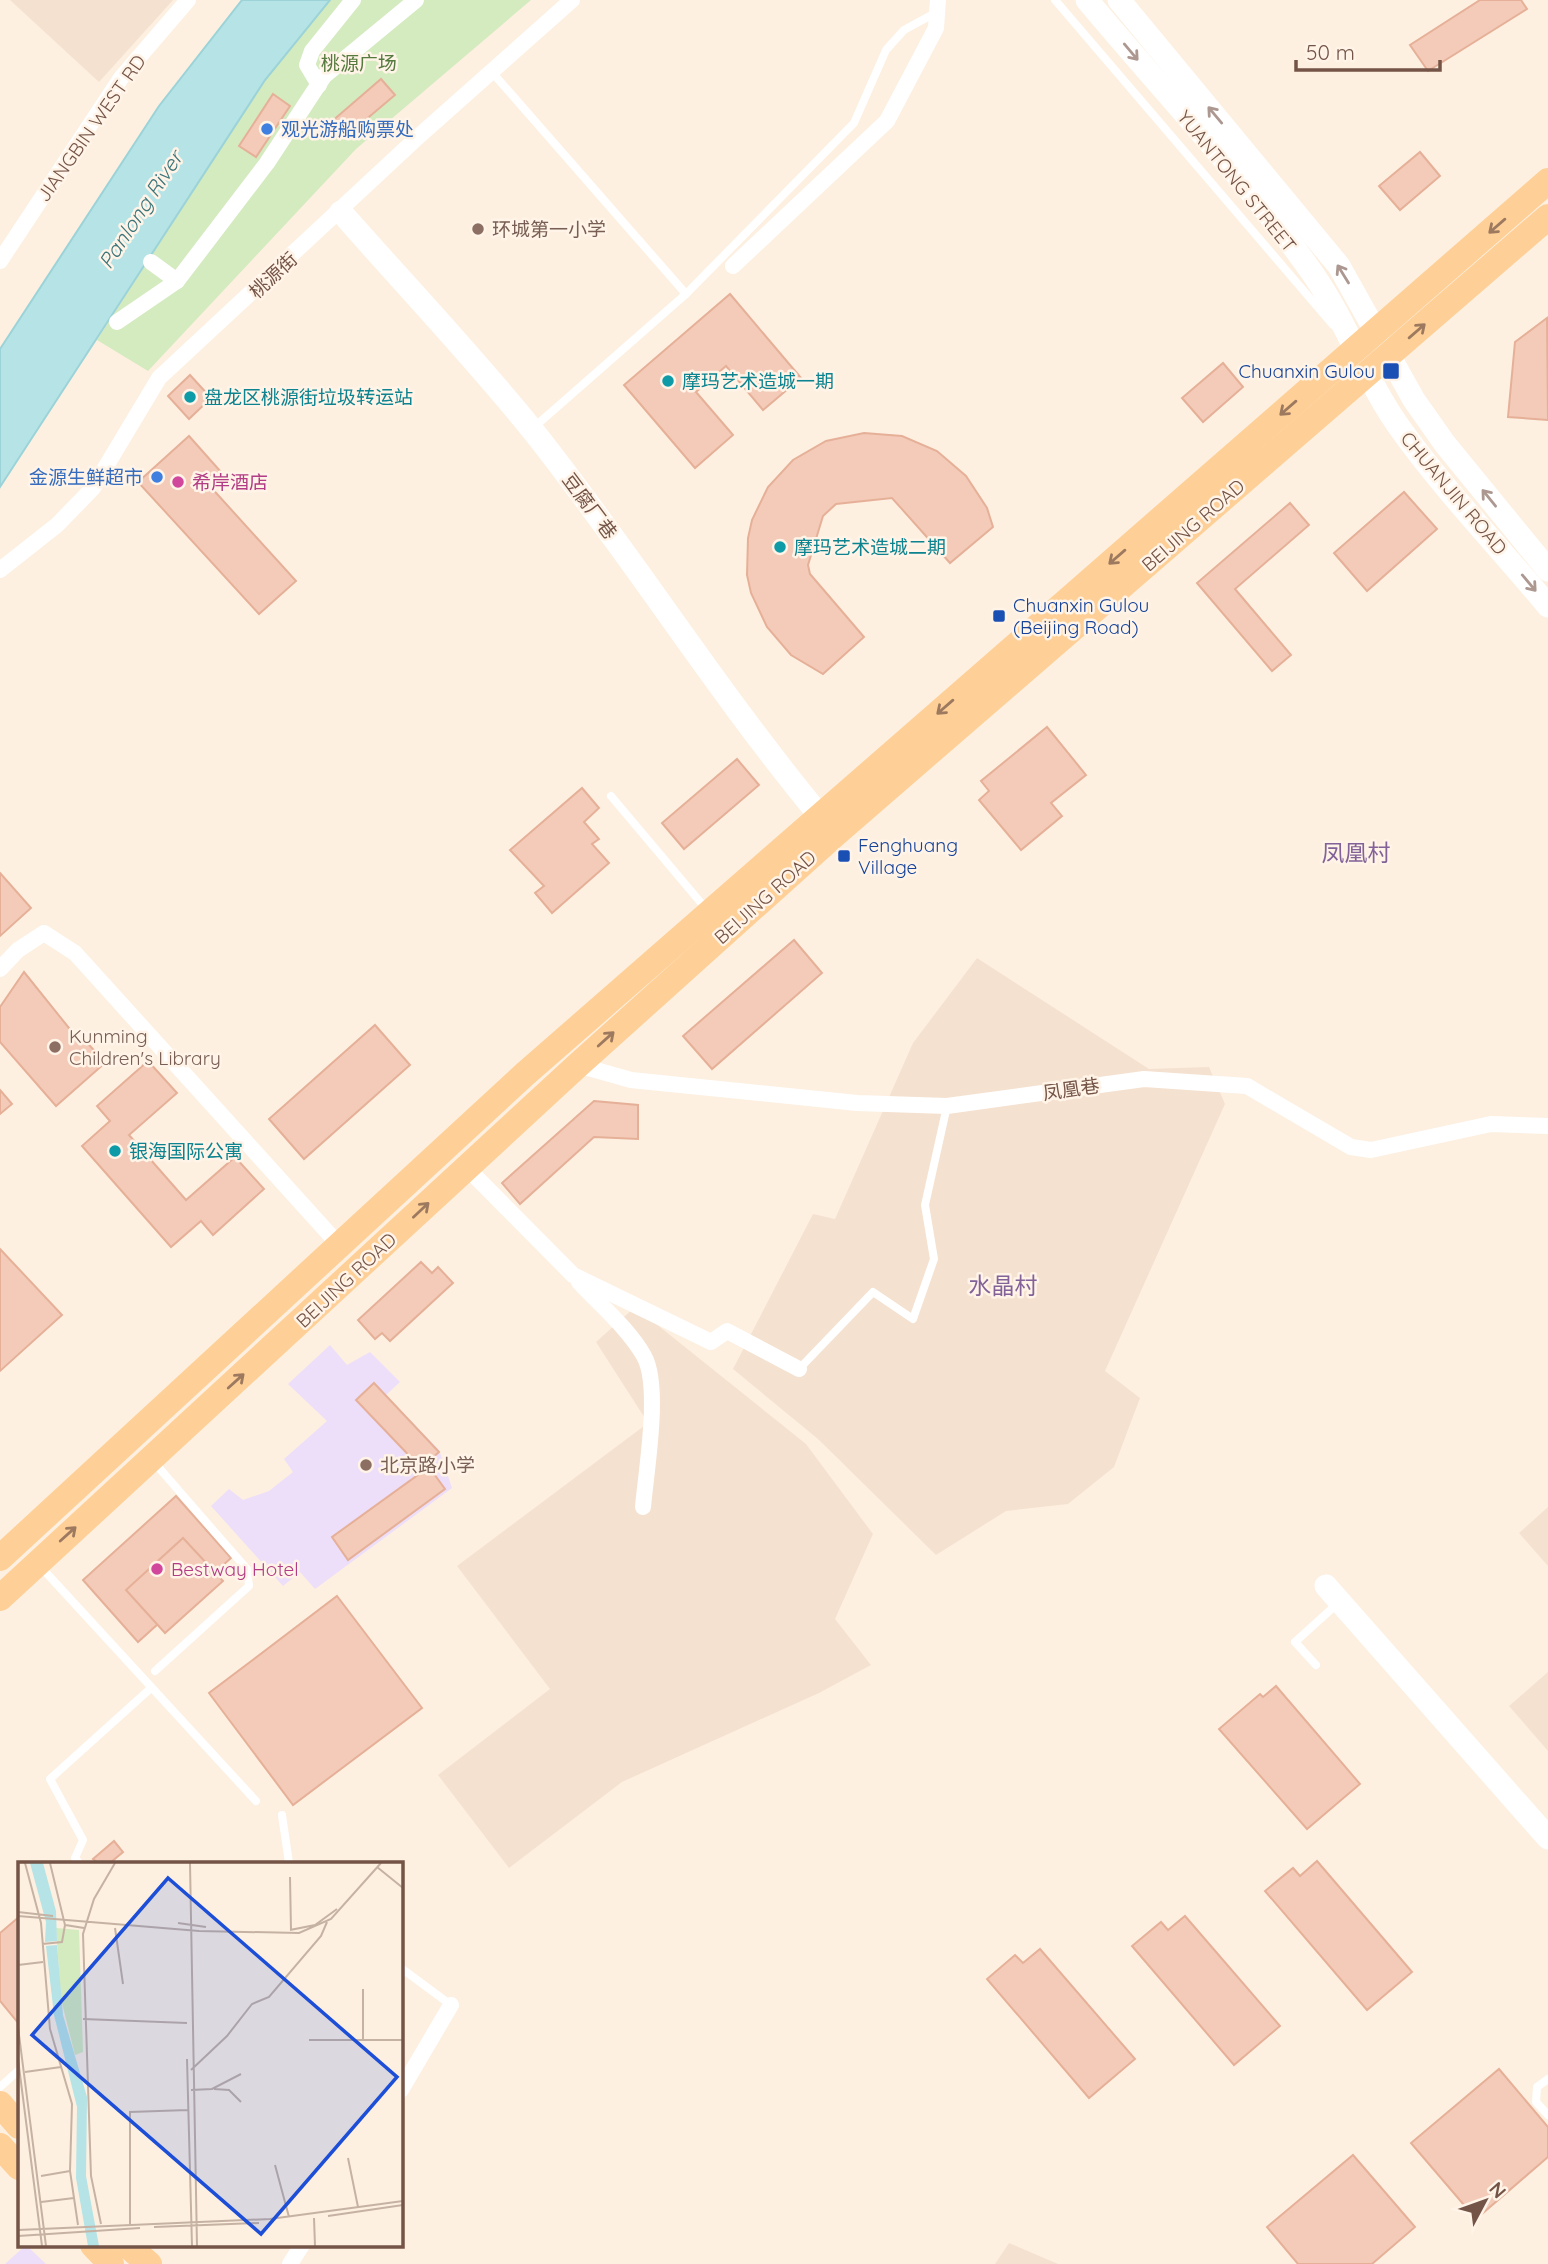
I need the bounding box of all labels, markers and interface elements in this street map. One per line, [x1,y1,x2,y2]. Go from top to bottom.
scale bar [1296,28,1440,72]
text: 50 m [1306,39,1355,65]
one-way arrow [1123,43,1139,61]
street label: JIANGBIN WEST RD [31,50,151,206]
park label: 桃源广场 [321,51,397,75]
street label: YUANTONG STREET [1172,105,1302,257]
one-way arrow [1208,106,1224,124]
place label: 观光游船购票处 [281,117,414,141]
marker: 观光游船购票处 [259,121,275,137]
water label: Panlong River [92,143,189,273]
place label: 环城第一小学 [492,217,606,241]
one-way arrow [1488,218,1506,234]
marker: 环城第一小学 [470,221,486,237]
street label: 桃源街 [244,247,302,303]
one-way arrow [1336,265,1350,285]
one-way arrow [1408,323,1426,339]
place label: Chuanxin Gulou [1239,359,1375,383]
marker: Chuanxin Gulou [1381,361,1401,381]
place label: 摩玛艺术造城一期 [682,369,834,393]
marker: 摩玛艺术造城一期 [660,373,676,389]
place label: 盘龙区桃源街垃圾转运站 [204,385,413,409]
marker: 盘龙区桃源街垃圾转运站 [182,389,198,405]
one-way arrow [1280,400,1298,416]
street label: CHUANJIN ROAD [1396,427,1512,559]
place label: 金源生鲜超市 [29,465,143,489]
street label: 豆腐厂巷 [558,468,622,544]
marker: 金源生鲜超市 [149,469,165,485]
place label: 希岸酒店 [192,470,268,494]
marker: 希岸酒店 [170,474,186,490]
street label: BEIJING ROAD [1137,474,1249,576]
one-way arrow [1482,489,1497,507]
place label: 摩玛艺术造城二期 [794,535,946,559]
marker: 摩玛艺术造城二期 [772,539,788,555]
one-way arrow [1108,549,1126,565]
one-way arrow [1521,574,1537,592]
place label: Chuanxin Gulou (Beijing Road) [1013,593,1149,639]
marker: Chuanxin Gulou (Beijing Road) [991,608,1007,624]
one-way arrow [936,699,954,715]
place label: Fenghuang Village [858,833,958,879]
district label: 凤凰村 [1322,838,1391,867]
street label: BEIJING ROAD [709,845,821,949]
marker: Fenghuang Village [836,848,852,864]
place label: Kunming Children's Library [69,1024,221,1070]
one-way arrow [597,1031,614,1048]
marker: Kunming Children's Library [47,1039,63,1055]
street label: 凤凰巷 [1041,1073,1101,1105]
place label: 银海国际公寓 [129,1139,243,1163]
marker: 银海国际公寓 [107,1143,123,1159]
one-way arrow [412,1202,429,1219]
street label: BEIJING ROAD [291,1227,401,1333]
district label: 水晶村 [969,1271,1038,1300]
one-way arrow [227,1373,245,1389]
place label: 北京路小学 [380,1453,475,1477]
marker: 北京路小学 [358,1457,374,1473]
one-way arrow [59,1526,76,1543]
place label: Bestway Hotel [171,1557,299,1581]
marker: Bestway Hotel [149,1561,165,1577]
inset map [18,1862,402,2246]
north arrow [1450,2166,1520,2236]
text: N [1484,2177,1511,2203]

